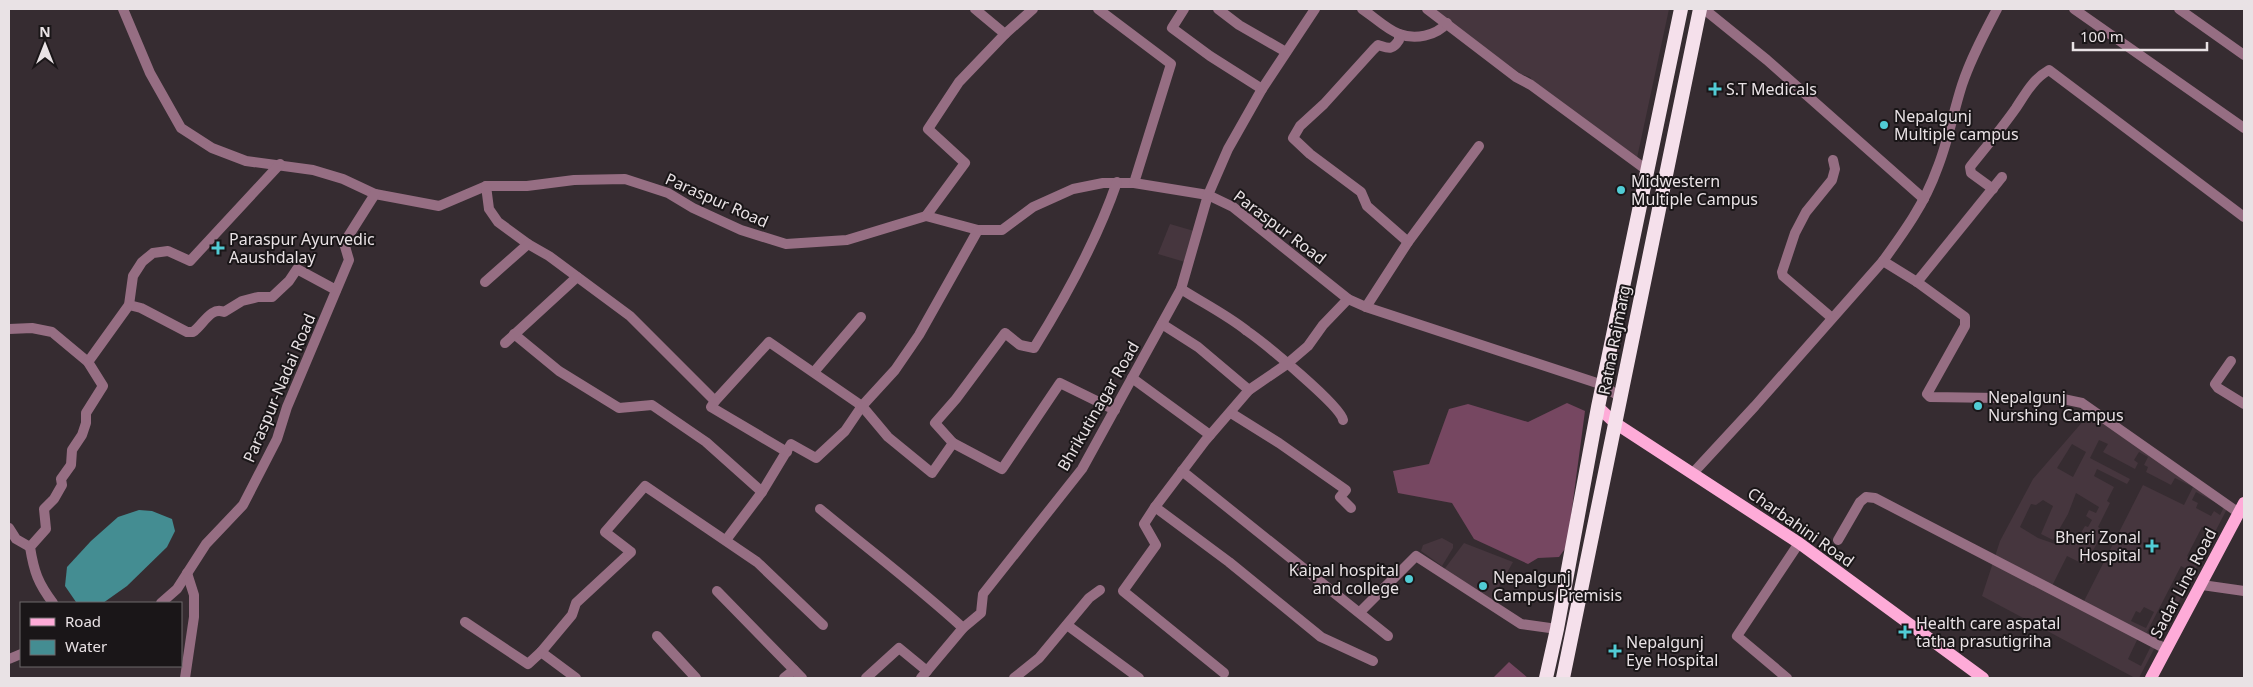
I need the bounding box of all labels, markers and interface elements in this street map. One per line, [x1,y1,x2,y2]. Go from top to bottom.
north arrow [20,20,70,70]
scale bar [2073,20,2207,52]
text: N [39,22,51,41]
text: 100 m [2080,26,2124,46]
place label: S.T Medicals [1726,78,1817,100]
marker: S.T Medicals [1708,82,1722,96]
place label: Nepalgunj Multiple campus [1894,105,2019,145]
marker: Nepalgunj Multiple campus [1878,119,1890,131]
street label: Paraspur Road [662,167,772,233]
place label: Midwestern Multiple Campus [1631,170,1758,210]
marker: Midwestern Multiple Campus [1615,184,1627,196]
street label: Paraspur Road [1229,185,1331,269]
place label: Paraspur Ayurvedic Aaushdalay [229,228,375,268]
marker: Paraspur Ayurvedic Aaushdalay [211,241,225,255]
street label: Ratna Rajmarg [1593,283,1635,397]
street label: Paraspur-Nadai Road [238,310,320,466]
street label: Bhrikutinagar Road [1052,337,1144,475]
place label: Nepalgunj Nurshing Campus [1988,386,2124,426]
marker: Nepalgunj Nurshing Campus [1972,400,1984,412]
street label: Charbahini Road [1743,482,1859,572]
street label: Sadar Line Road [2145,524,2221,642]
place label: Bheri Zonal Hospital [2055,526,2141,566]
marker: Bheri Zonal Hospital [2145,539,2159,553]
place label: Kaipal hospital and college [1289,559,1399,599]
place label: Nepalgunj Campus Premisis [1493,566,1622,606]
marker: Kaipal hospital and college [1403,573,1415,585]
marker: Nepalgunj Campus Premisis [1477,580,1489,592]
legend [20,602,182,667]
text: Road [65,611,101,631]
place label: Health care aspatal tatha prasutigriha [1916,612,2060,652]
marker: Health care aspatal tatha prasutigriha [1898,625,1912,639]
place label: Nepalgunj Eye Hospital [1626,631,1718,671]
text: Water [65,636,107,656]
marker: Nepalgunj Eye Hospital [1608,644,1622,658]

